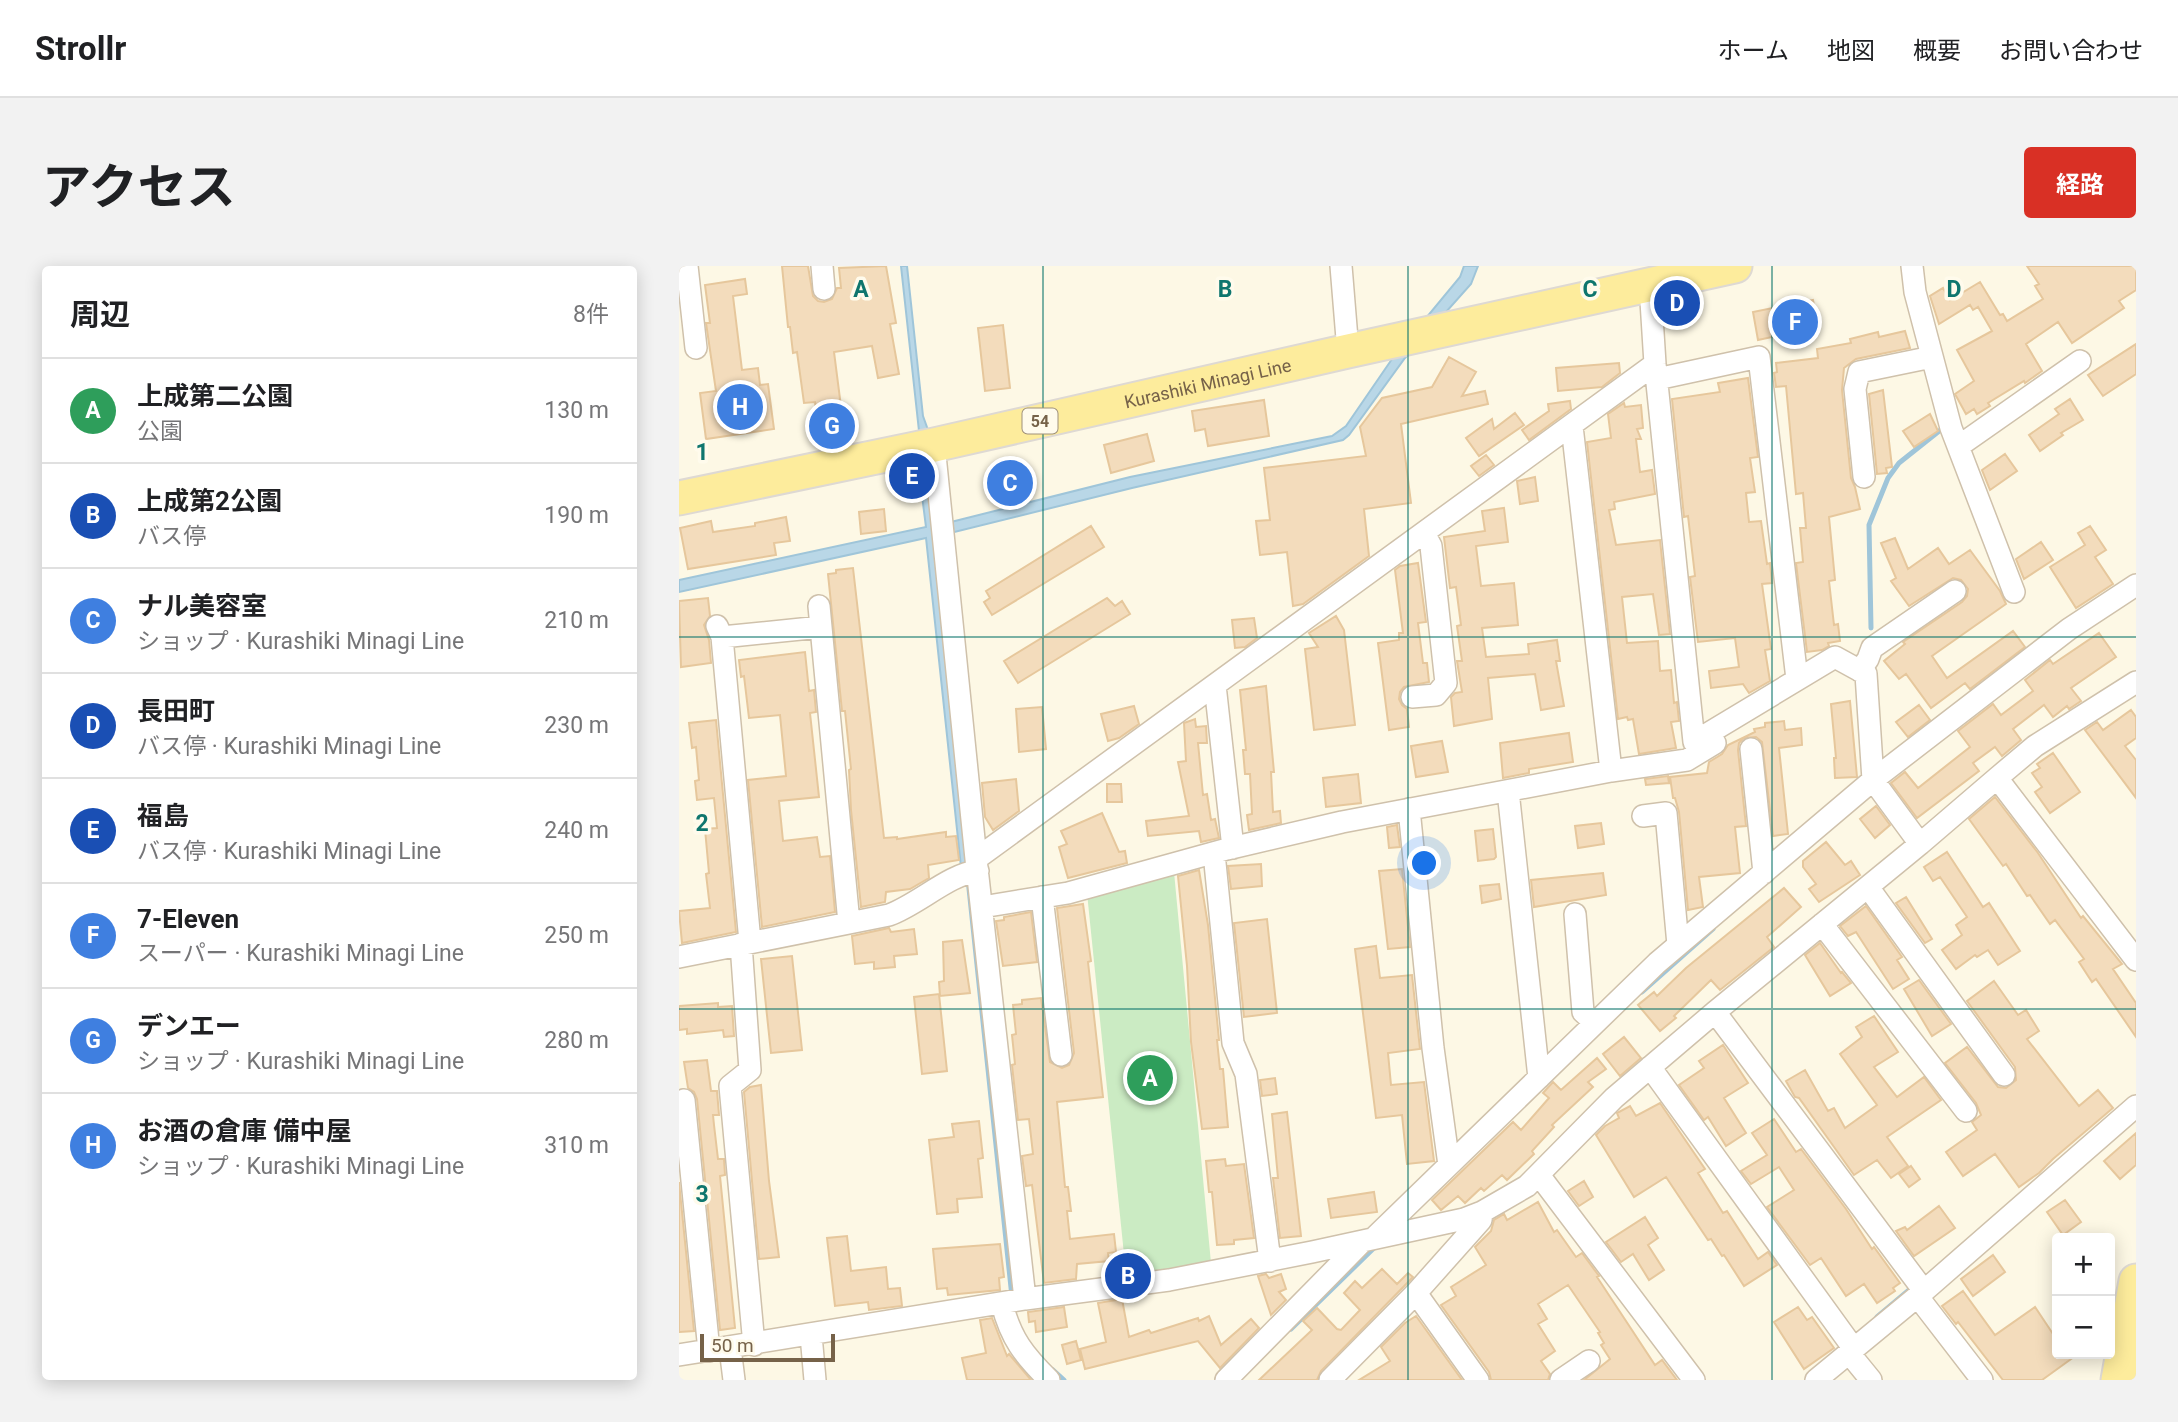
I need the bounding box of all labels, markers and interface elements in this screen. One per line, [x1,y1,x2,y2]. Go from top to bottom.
text: Strollr [35,29,126,68]
text: ホーム [1718,37,1789,65]
text: 地図 [1827,37,1875,65]
text: 概要 [1913,37,1961,65]
text: お問い合わせ [1999,37,2143,65]
button: 経路 [2024,147,2136,218]
text: アクセス [42,159,236,216]
text: A [853,276,869,303]
text: B [1218,276,1232,303]
text: C [1582,276,1598,303]
text: D [1947,276,1961,303]
pin: D [1654,277,1700,329]
pin: F [1772,296,1818,348]
text: 周辺 [70,297,130,332]
text: 8件 [573,301,609,328]
street label: Kurashiki Minagi Line [1122,354,1293,412]
text: 上成第二公園 [137,381,293,411]
pin: H [717,381,763,433]
text: A [85,397,101,424]
text: 130 m [544,397,609,424]
pin: G [809,400,855,452]
road number: 54 [1023,408,1057,434]
text: 公園 [137,418,183,445]
text: 1 [695,439,709,466]
pin: E [889,450,935,502]
pin: C [987,457,1033,509]
text: 上成第2公園 [137,486,282,516]
text: B [86,502,100,529]
text: 190 m [544,502,609,529]
text: バス停 [137,523,206,550]
text: ナル美容室 [137,591,267,621]
text: C [85,607,101,634]
text: 210 m [544,607,609,634]
text: ショップ · Kurashiki Minagi Line [137,628,464,655]
text: 長田町 [137,696,215,726]
text: D [86,712,100,739]
text: 230 m [544,712,609,739]
text: バス停 · Kurashiki Minagi Line [137,733,441,760]
text: 福島 [137,801,189,831]
text: 2 [695,810,709,837]
text: E [87,817,99,844]
text: 240 m [544,817,609,844]
text: バス停 · Kurashiki Minagi Line [137,838,441,865]
your location [1407,846,1441,880]
text: 7-Eleven [137,904,239,934]
text: F [87,922,99,949]
text: 250 m [544,922,609,949]
text: スーパー · Kurashiki Minagi Line [137,940,464,967]
text: デンエー [137,1011,241,1041]
text: G [85,1027,101,1054]
text: 280 m [544,1027,609,1054]
text: ショップ · Kurashiki Minagi Line [137,1048,464,1075]
pin: A [1127,1052,1173,1104]
text: お酒の倉庫 備中屋 [137,1116,351,1146]
text: H [85,1132,101,1159]
text: 310 m [544,1132,609,1159]
text: ショップ · Kurashiki Minagi Line [137,1153,464,1180]
text: 3 [695,1181,709,1208]
map controls [2052,1233,2115,1359]
button: + [2052,1233,2115,1296]
pin: B [1105,1250,1151,1302]
button: − [2052,1296,2115,1359]
scale bar [700,1331,835,1363]
text: 50 m [711,1334,754,1357]

